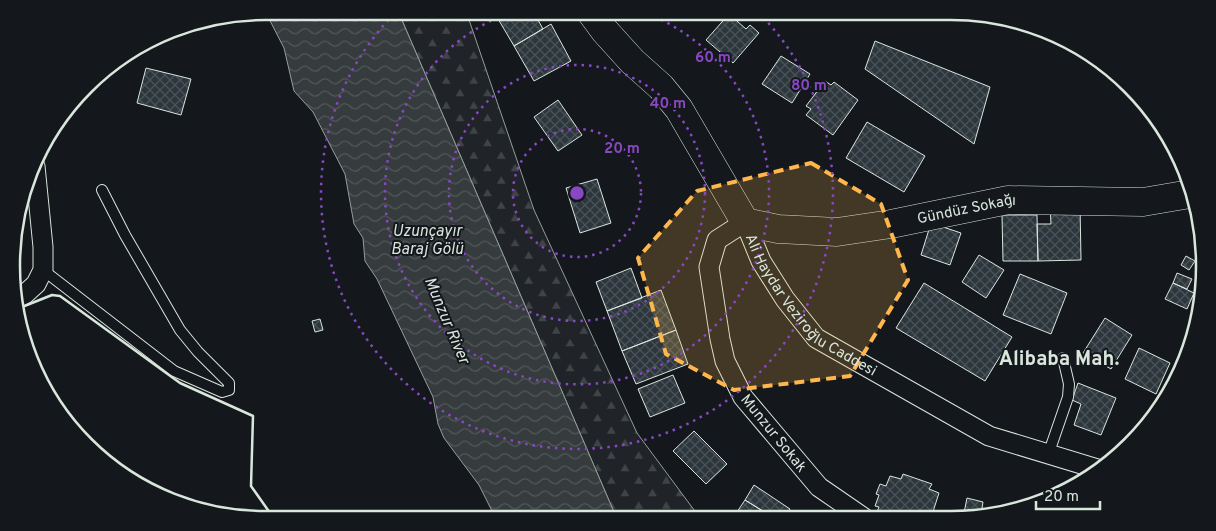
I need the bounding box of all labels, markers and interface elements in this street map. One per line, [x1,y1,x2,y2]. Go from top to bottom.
text: 60 m [695,49,731,68]
text: 80 m [791,77,827,96]
text: 40 m [650,95,686,114]
text: 20 m [604,140,640,159]
centre of rings [568,184,586,202]
street label: Gündüz Sokağı [916,191,1016,229]
water label: Uzunçayır Baraj Gölü [391,222,464,260]
street label: Ali Haydar Veziroğlu Caddesi [740,231,880,381]
water label: Munzur River [419,274,474,369]
district label: Alibaba Mah. [999,347,1119,373]
street label: Munzur Sokak [736,391,810,477]
scale bar [1036,478,1100,510]
text: 20 m [1044,488,1079,507]

